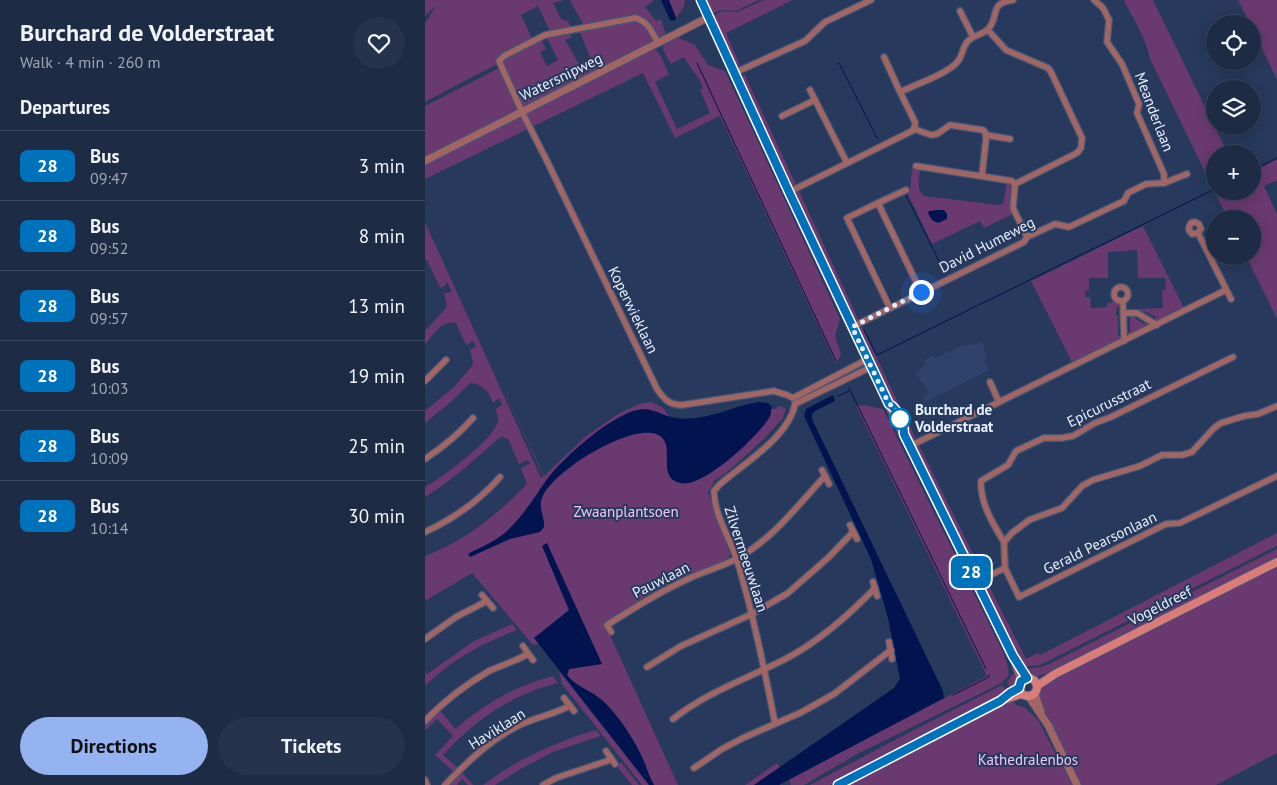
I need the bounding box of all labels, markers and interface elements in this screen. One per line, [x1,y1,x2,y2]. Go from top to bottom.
map controls [1206,15,1261,265]
button: locate [1206,15,1261,70]
text: Burchard de Volderstraat [20,17,274,48]
button: heart [353,17,405,69]
street label: Watersnipweg [516,48,605,105]
text: Walk · 4 min · 260 m [20,52,160,72]
street label: Meanderlaan [1131,69,1178,154]
button: layers [1206,80,1261,135]
text: Departures [20,95,110,119]
text: Bus [90,144,119,168]
button: + [1206,145,1261,200]
text: 28 [37,154,58,177]
text: 3 min [359,154,405,178]
text: 09:47 [90,168,128,188]
button: − [1206,210,1261,265]
street label: David Humeweg [936,212,1038,277]
text: Bus [90,214,119,238]
text: 28 [37,224,58,247]
text: 8 min [359,224,405,248]
text: 09:52 [90,238,128,258]
street label: Koperwieklaan [604,263,663,356]
your location [909,280,934,305]
text: Bus [90,284,119,308]
text: 28 [37,294,58,317]
text: 13 min [348,294,405,318]
text: 09:57 [90,308,128,328]
text: Bus [90,354,119,378]
text: 28 [37,364,58,387]
text: 19 min [348,364,405,388]
street label: Epicurusstraat [1064,374,1154,431]
text: 10:03 [90,378,128,398]
place label: Burchard de Volderstraat [914,400,994,436]
marker: Burchard de Volderstraat [889,408,911,430]
text: Bus [90,424,119,448]
text: 28 [37,434,58,457]
text: 25 min [348,434,405,458]
text: 10:09 [90,448,128,468]
text: Bus [90,494,119,518]
park label: Zwaanplantsoen [573,502,679,521]
text: 28 [37,504,58,527]
text: 30 min [348,504,405,528]
street label: Zilvermeeuwlaan [720,504,773,614]
street label: Gerald Pearsonlaan [1040,507,1160,578]
text: 10:14 [90,518,128,538]
line badge: 28 [949,556,993,588]
street label: Pauwlaan [629,557,693,602]
text: 28 [961,560,981,583]
street label: Vogeldreef [1124,581,1196,630]
street label: Haviklaan [465,704,529,753]
button: Directions [20,717,208,775]
button: Tickets [218,717,405,775]
park label: Kathedralenbos [978,750,1078,769]

